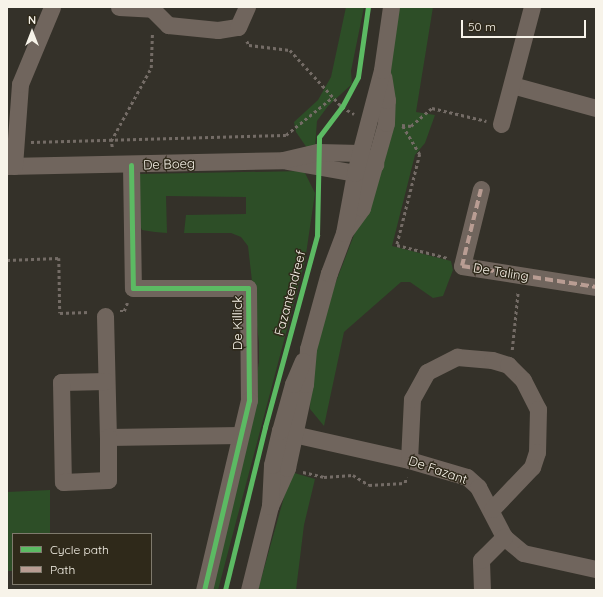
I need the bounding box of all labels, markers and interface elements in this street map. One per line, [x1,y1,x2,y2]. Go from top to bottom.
north arrow [12,12,52,52]
scale bar [463,12,588,38]
text: N [28,13,36,27]
text: 50 m [468,19,496,34]
street label: De Boeg [143,155,195,173]
street label: Fazantendreef [271,249,309,337]
street label: De Taling [472,260,530,284]
street label: De Killick [229,296,245,350]
street label: De Fazant [406,453,470,487]
legend [12,533,152,585]
text: Cycle path [50,542,109,557]
text: Path [50,562,75,577]

